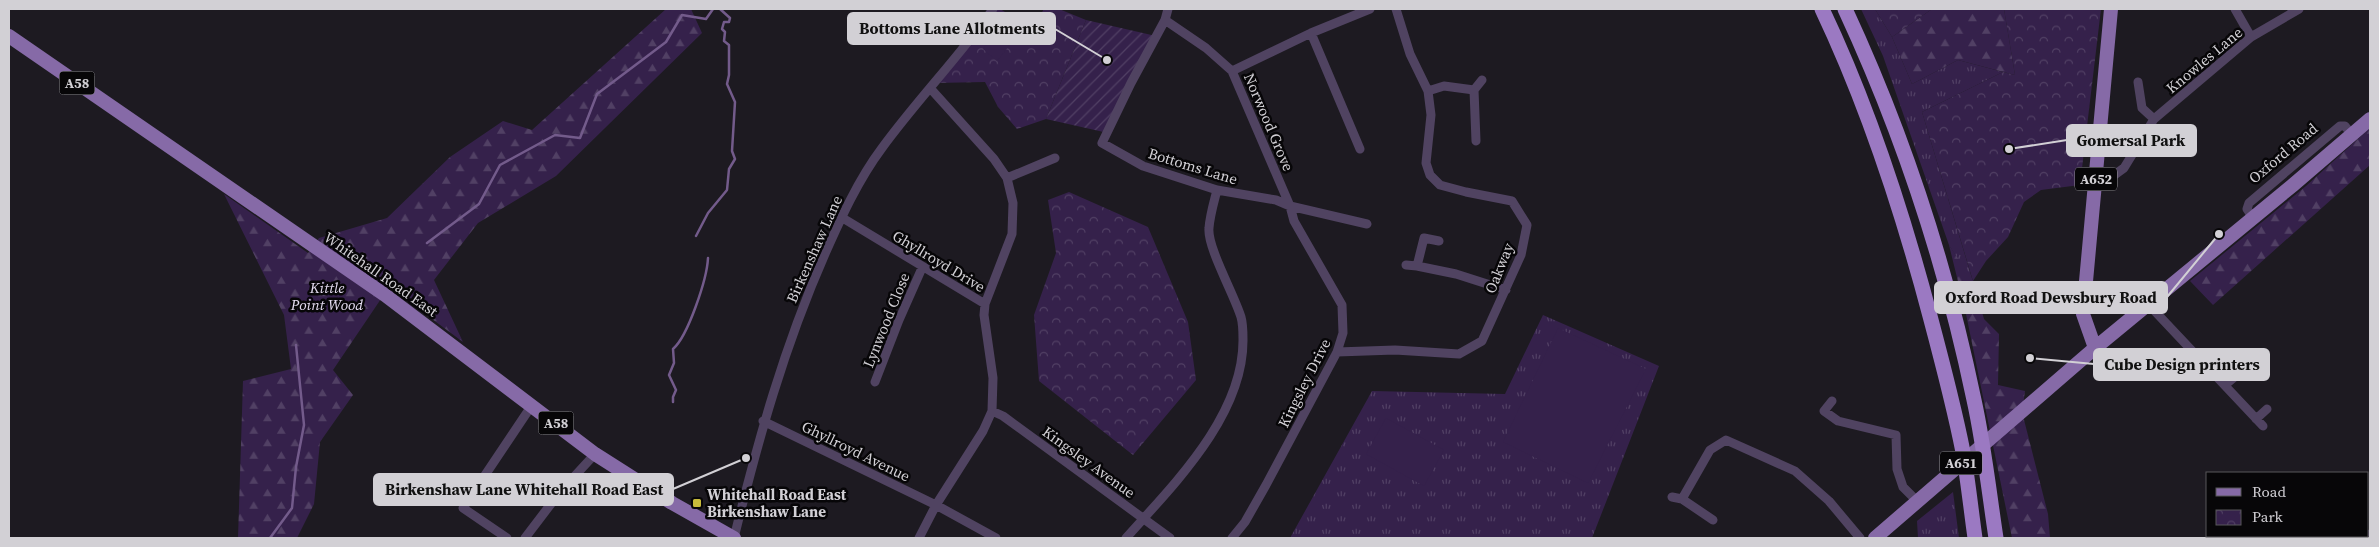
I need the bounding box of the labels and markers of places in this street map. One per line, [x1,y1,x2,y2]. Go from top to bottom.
callout: Bottoms Lane Allotments [848,13,1055,44]
callout: Gomersal Park [2067,125,2196,156]
callout: Oxford Road Dewsbury Road [1935,282,2167,313]
callout: Cube Design printers [2094,349,2269,380]
callout: Birkenshaw Lane Whitehall Road East [374,474,673,505]
place label: Whitehall Road East Birkenshaw Lane [707,484,847,522]
marker: Whitehall Road East Birkenshaw Lane [691,497,703,509]

